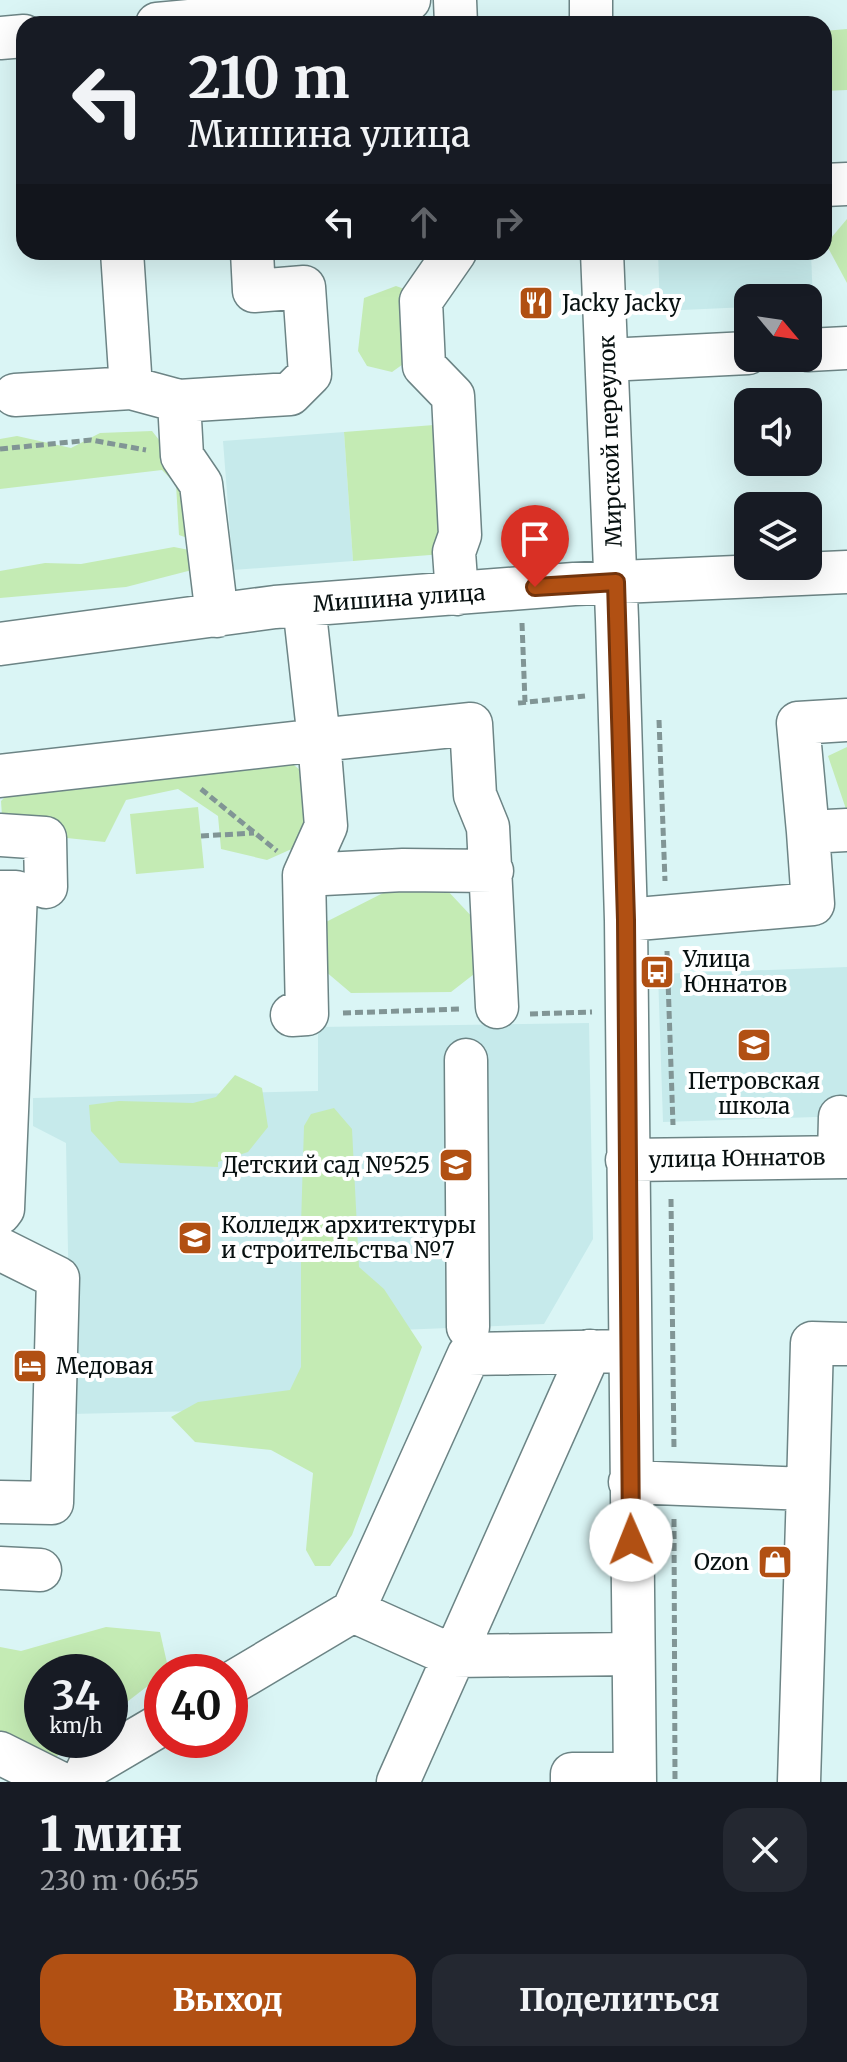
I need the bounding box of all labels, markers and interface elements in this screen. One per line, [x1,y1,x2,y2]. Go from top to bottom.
text: 210 m [188,43,350,113]
icon: left [56,48,160,152]
text: Мишина улица [188,112,471,157]
icon: left [318,200,362,244]
icon: ahead [402,200,446,244]
icon: right [486,200,530,244]
restaurant icon: Jacky Jacky [517,284,555,322]
north arrow [734,284,822,372]
map controls [734,284,822,580]
place label: Jacky Jacky [561,289,681,317]
street label: Мирской переулок [592,334,628,547]
button: sound [734,388,822,476]
button: layers [734,492,822,580]
pin [501,505,569,587]
icon: arrive [513,517,557,561]
street label: Мишина улица [312,578,486,618]
place label: Улица Юннатов [682,945,787,998]
bus stop icon: Улица Юннатов [638,953,676,991]
school or university icon: Петровская школа [735,1026,773,1064]
place label: Петровская школа [688,1067,820,1120]
street label: улица Юннатов [648,1142,826,1174]
school or university icon: Детский сад №525 [437,1146,475,1184]
place label: Детский сад №525 [223,1151,430,1179]
place label: Колледж архитектуры и строительства №7 [221,1211,476,1264]
school or university icon: Колледж архитектуры и строительства №7 [176,1219,214,1257]
hotel icon: Медовая [11,1347,49,1385]
place label: Медовая [56,1352,154,1380]
position arrow [589,1498,673,1582]
shop icon: Ozon [756,1543,794,1581]
place label: Ozon [694,1548,749,1576]
speed limit sign: 40 [144,1654,248,1758]
text: 34 [52,1671,100,1721]
text: km/h [50,1713,102,1738]
text: 1 мин [40,1804,183,1864]
button: close [723,1808,807,1892]
text: 230 m · 06:55 [40,1864,199,1897]
button: Выход [40,1954,416,2046]
button: Поделиться [432,1954,807,2046]

